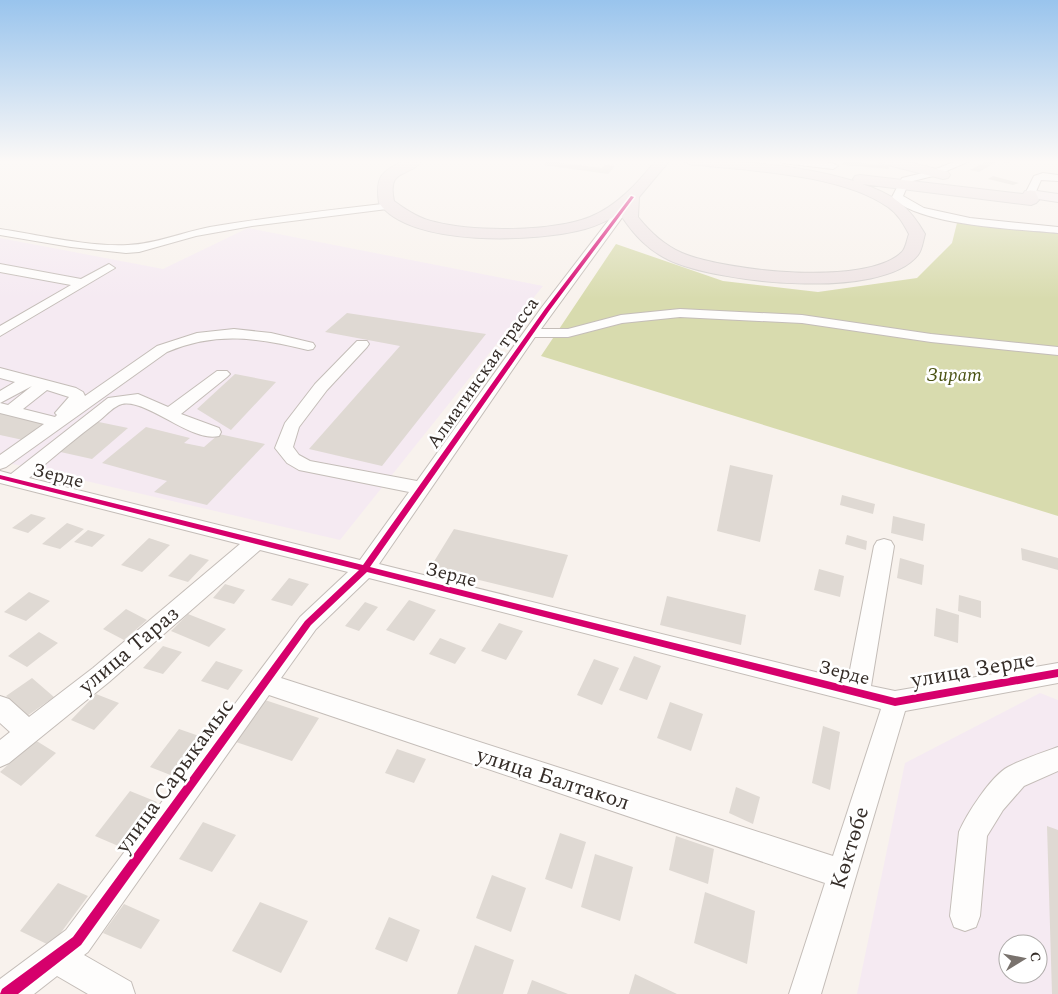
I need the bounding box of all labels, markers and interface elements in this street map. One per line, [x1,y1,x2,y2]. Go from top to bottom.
street label: Алматинская трасса [420,291,547,455]
park label: Зират [926,361,982,390]
street label: Зерде [29,456,87,496]
street label: Зерде [422,555,480,595]
street label: улица Тараз [71,598,187,703]
street label: улица Зерде [908,643,1037,697]
street label: Зерде [815,653,873,693]
street label: улица Сарыкамыс [107,691,243,861]
street label: улица Балтакол [471,738,634,819]
street label: Көктөбе [822,803,878,893]
north arrow [998,934,1048,984]
text: С [1024,950,1047,964]

